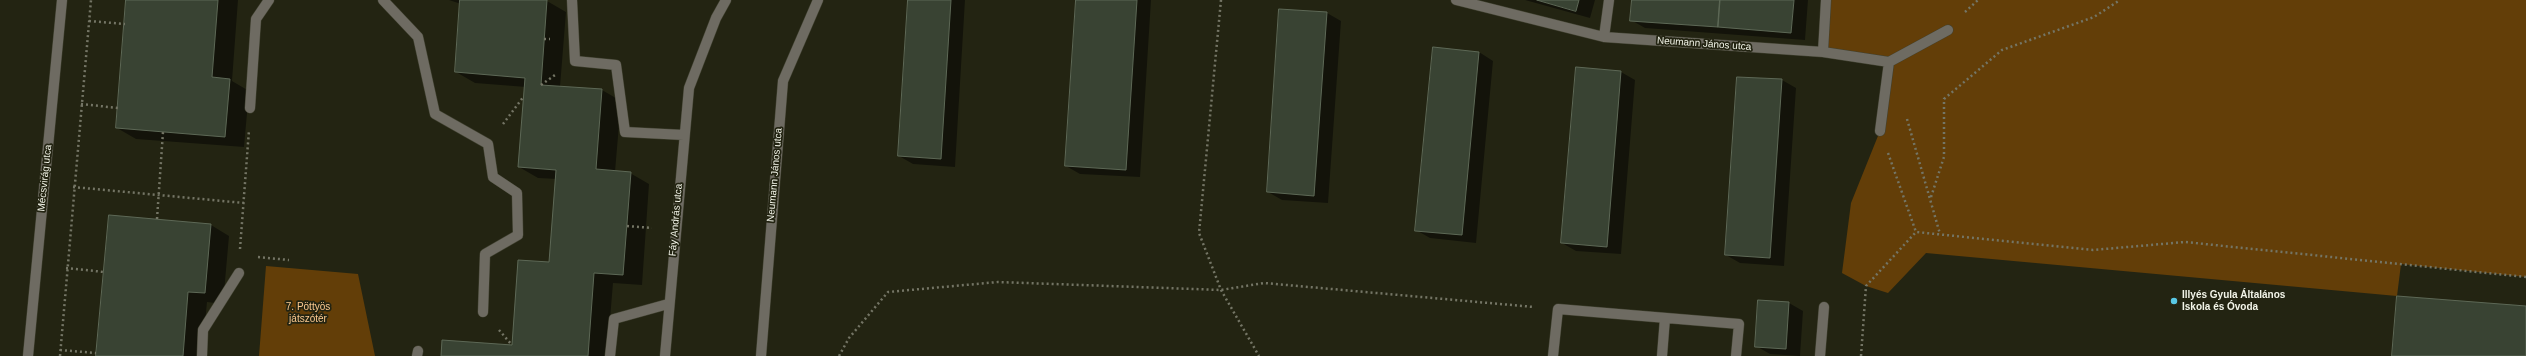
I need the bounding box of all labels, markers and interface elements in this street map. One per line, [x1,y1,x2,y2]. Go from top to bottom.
street label: Neumann János utca [1656,35,1752,53]
street label: Neumann János utca [765,127,785,223]
street label: Mécsvirág utca [36,144,54,212]
street label: Fáy András utca [667,183,685,257]
place label: Illyés Gyula Általános Iskola és Óvoda [2182,289,2285,312]
marker: Illyés Gyula Általános Iskola és Óvoda [2169,296,2179,306]
park label: 7. Pöttyös játszótér [286,301,330,324]

